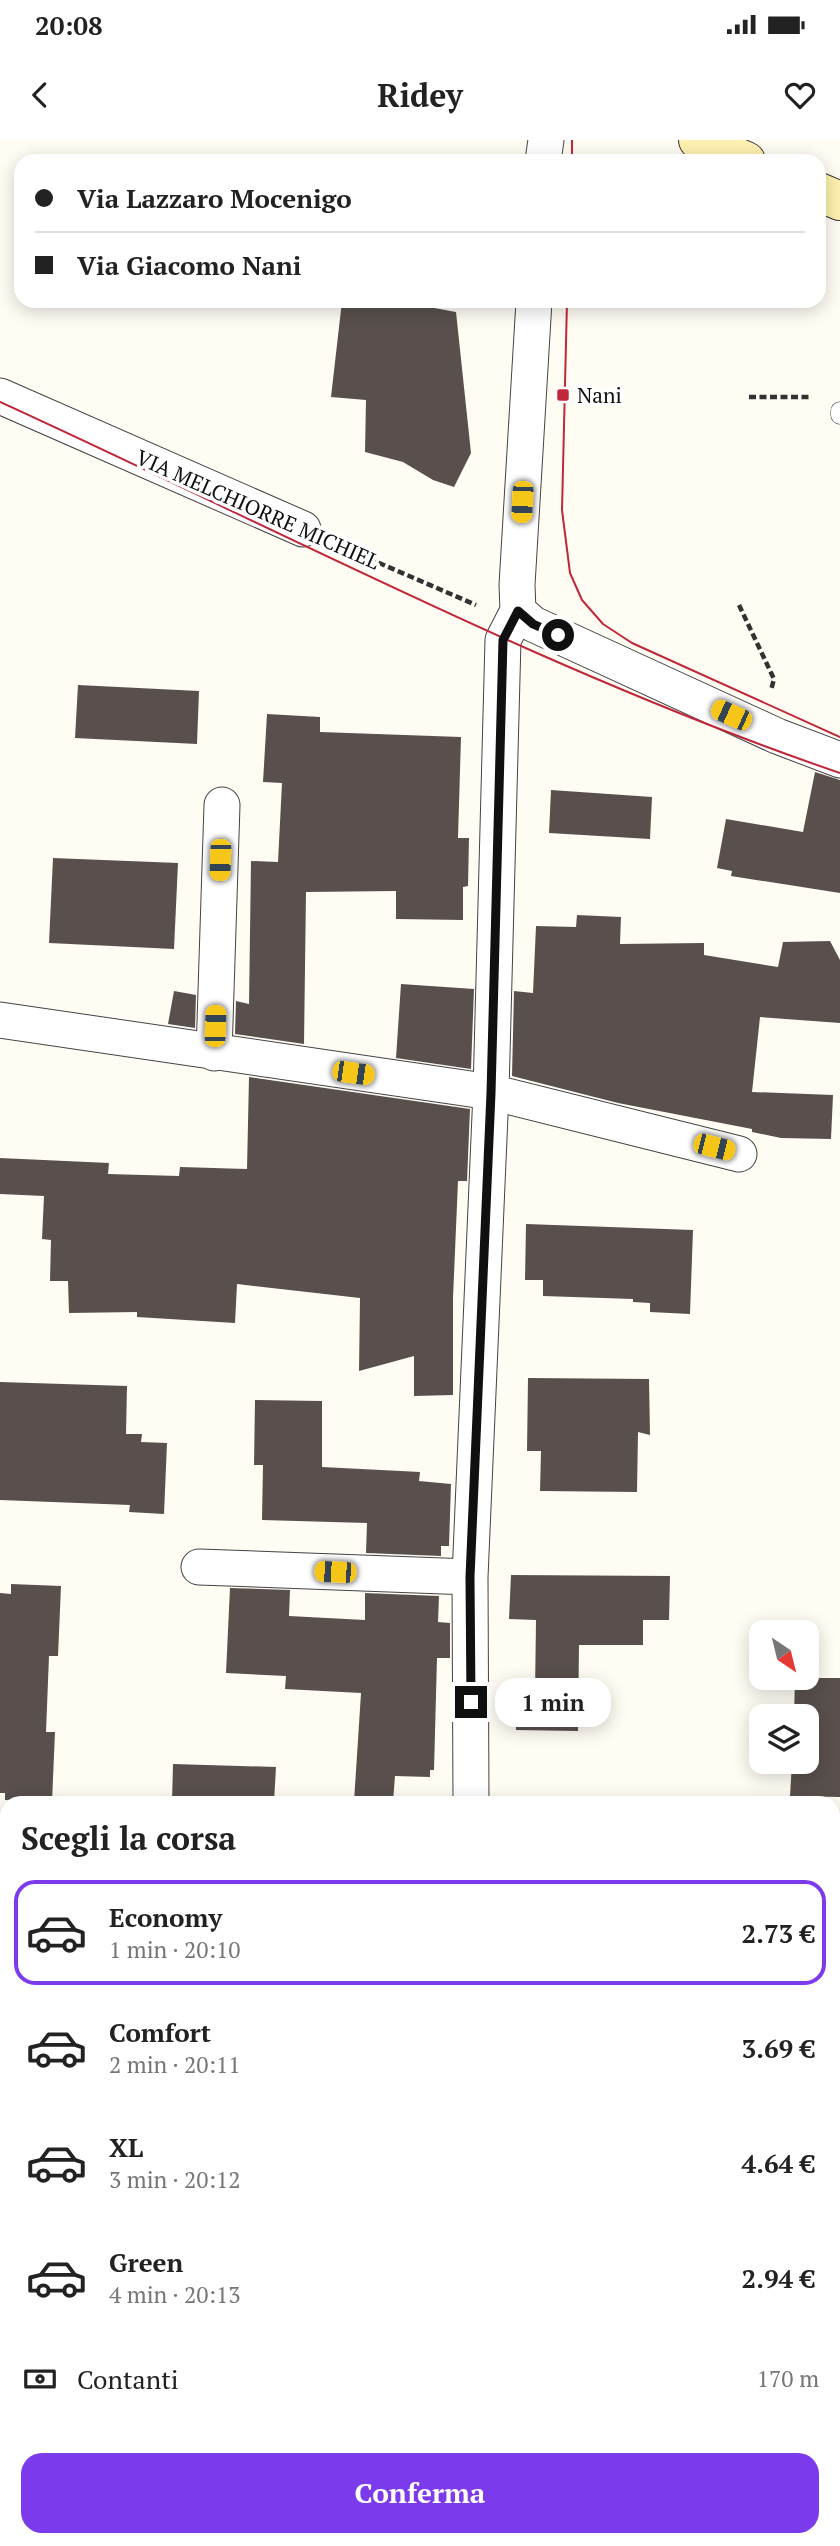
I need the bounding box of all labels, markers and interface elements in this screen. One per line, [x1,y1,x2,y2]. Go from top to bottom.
text: 20:08 [35,8,103,42]
text: Ridey [377,74,463,116]
icon: back [21,76,59,114]
icon: heart [781,76,819,114]
text: Via Lazzaro Mocenigo [77,181,352,215]
text: Via Giacomo Nani [77,248,301,282]
place label: Nani [577,381,622,409]
marker: Nani [555,387,571,403]
street label: VIA MELCHIORRE MICHIEL [132,443,385,576]
car [511,480,534,524]
route start [542,619,574,651]
car [708,697,755,733]
car [209,839,232,881]
car [204,1005,227,1047]
car [331,1060,376,1086]
car [692,1132,737,1162]
car [314,1561,357,1583]
north arrow [749,1620,819,1690]
map controls [749,1620,819,1774]
callout: 1 min [496,1678,611,1726]
route end [455,1686,487,1718]
text: 1 min [522,1687,584,1718]
button: layers [749,1704,819,1774]
text: Scegli la corsa [21,1817,236,1859]
text: Economy [109,1900,222,1934]
icon: car [25,1901,88,1964]
text: 2.73 € [742,1916,815,1950]
text: 1 min · 20:10 [109,1934,241,1965]
text: Comfort [109,2015,211,2049]
icon: car [25,2016,88,2079]
text: 3.69 € [742,2031,815,2065]
text: 2 min · 20:11 [109,2049,241,2080]
text: XL [109,2130,143,2164]
icon: car [25,2131,88,2194]
text: 4.64 € [742,2146,815,2180]
text: 3 min · 20:12 [109,2164,241,2195]
text: Green [109,2245,183,2279]
icon: car [25,2246,88,2309]
text: 2.94 € [742,2261,815,2295]
text: 4 min · 20:13 [109,2279,241,2310]
icon: cash [21,2360,59,2398]
text: Contanti [77,2362,179,2396]
text: 170 m [757,2363,819,2394]
button: Conferma [21,2453,819,2533]

